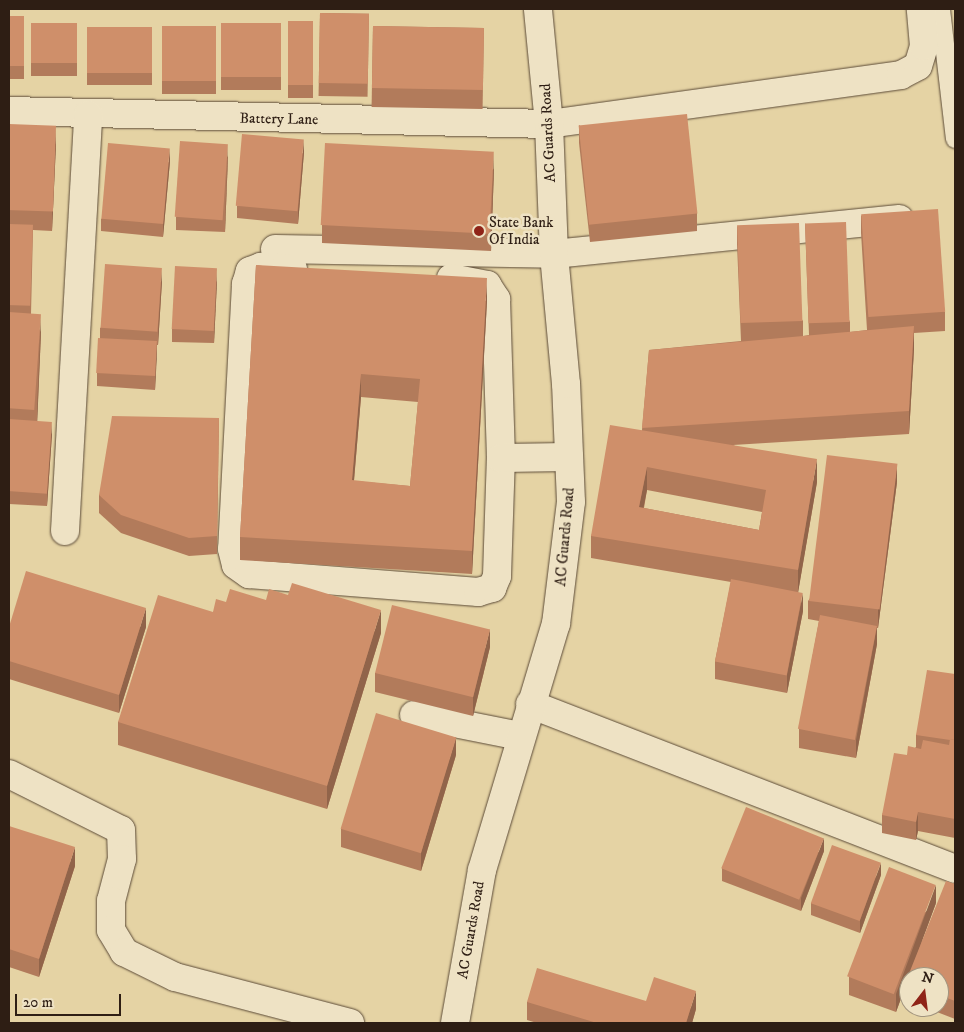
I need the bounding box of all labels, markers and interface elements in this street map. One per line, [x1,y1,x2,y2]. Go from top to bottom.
street label: AC Guards Road [536,83,560,183]
street label: Battery Lane [239,109,319,129]
place label: State Bank Of India [489,213,553,248]
marker: State Bank Of India [473,225,485,237]
street label: AC Guards Road [552,487,578,587]
street label: AC Guards Road [454,880,488,980]
north arrow [899,967,949,1017]
text: N [920,968,936,989]
scale bar [18,984,124,1016]
text: 20 m [23,993,53,1012]

